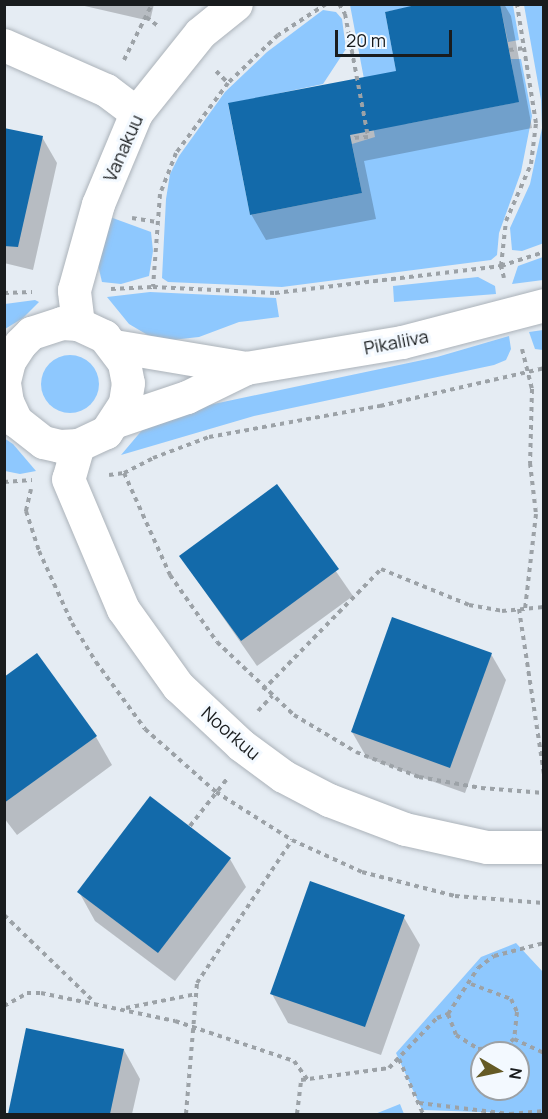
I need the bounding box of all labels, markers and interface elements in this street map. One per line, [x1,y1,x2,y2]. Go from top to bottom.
scale bar [338,18,455,56]
text: 20 m [346,28,386,52]
street label: Vanakuu [99,111,147,185]
street label: Pikaliiva [362,325,430,359]
street label: Noorkuu [197,702,265,764]
north arrow [470,1041,530,1101]
text: N [504,1066,528,1081]

